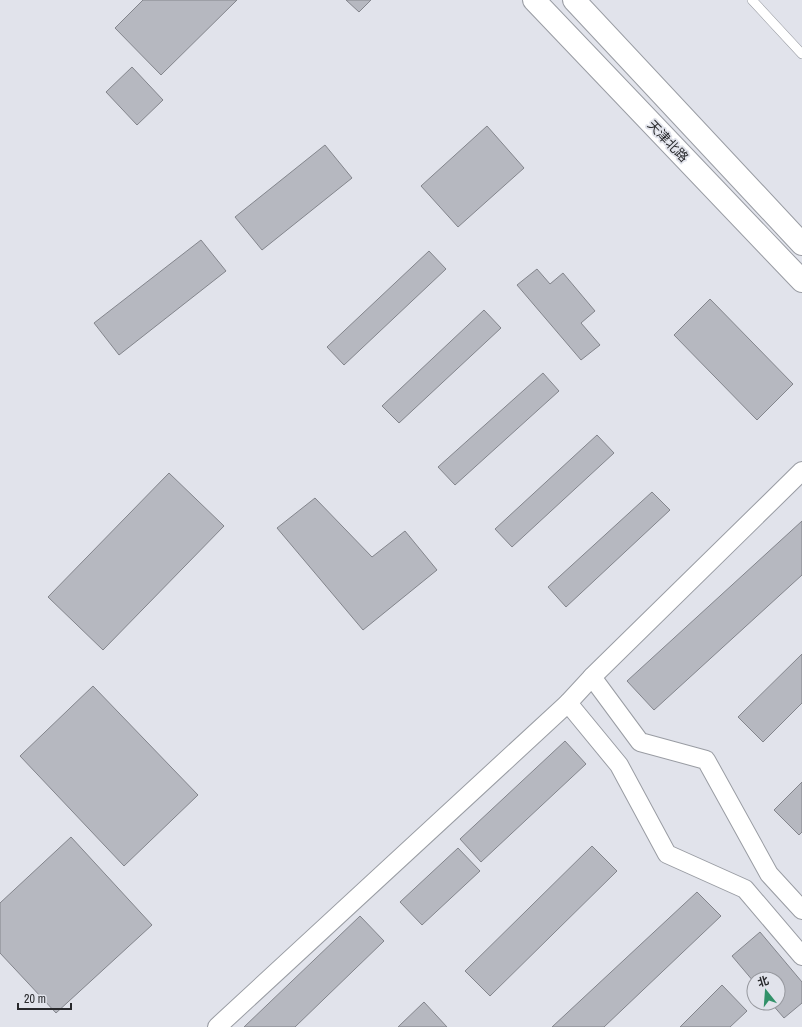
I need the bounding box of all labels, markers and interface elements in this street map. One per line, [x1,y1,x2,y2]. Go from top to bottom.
street label: 天津北路 [644,116,692,166]
north arrow [746,971,786,1011]
text: 北 [756,973,770,990]
scale bar [18,985,71,1011]
text: 20 m [24,991,46,1007]

